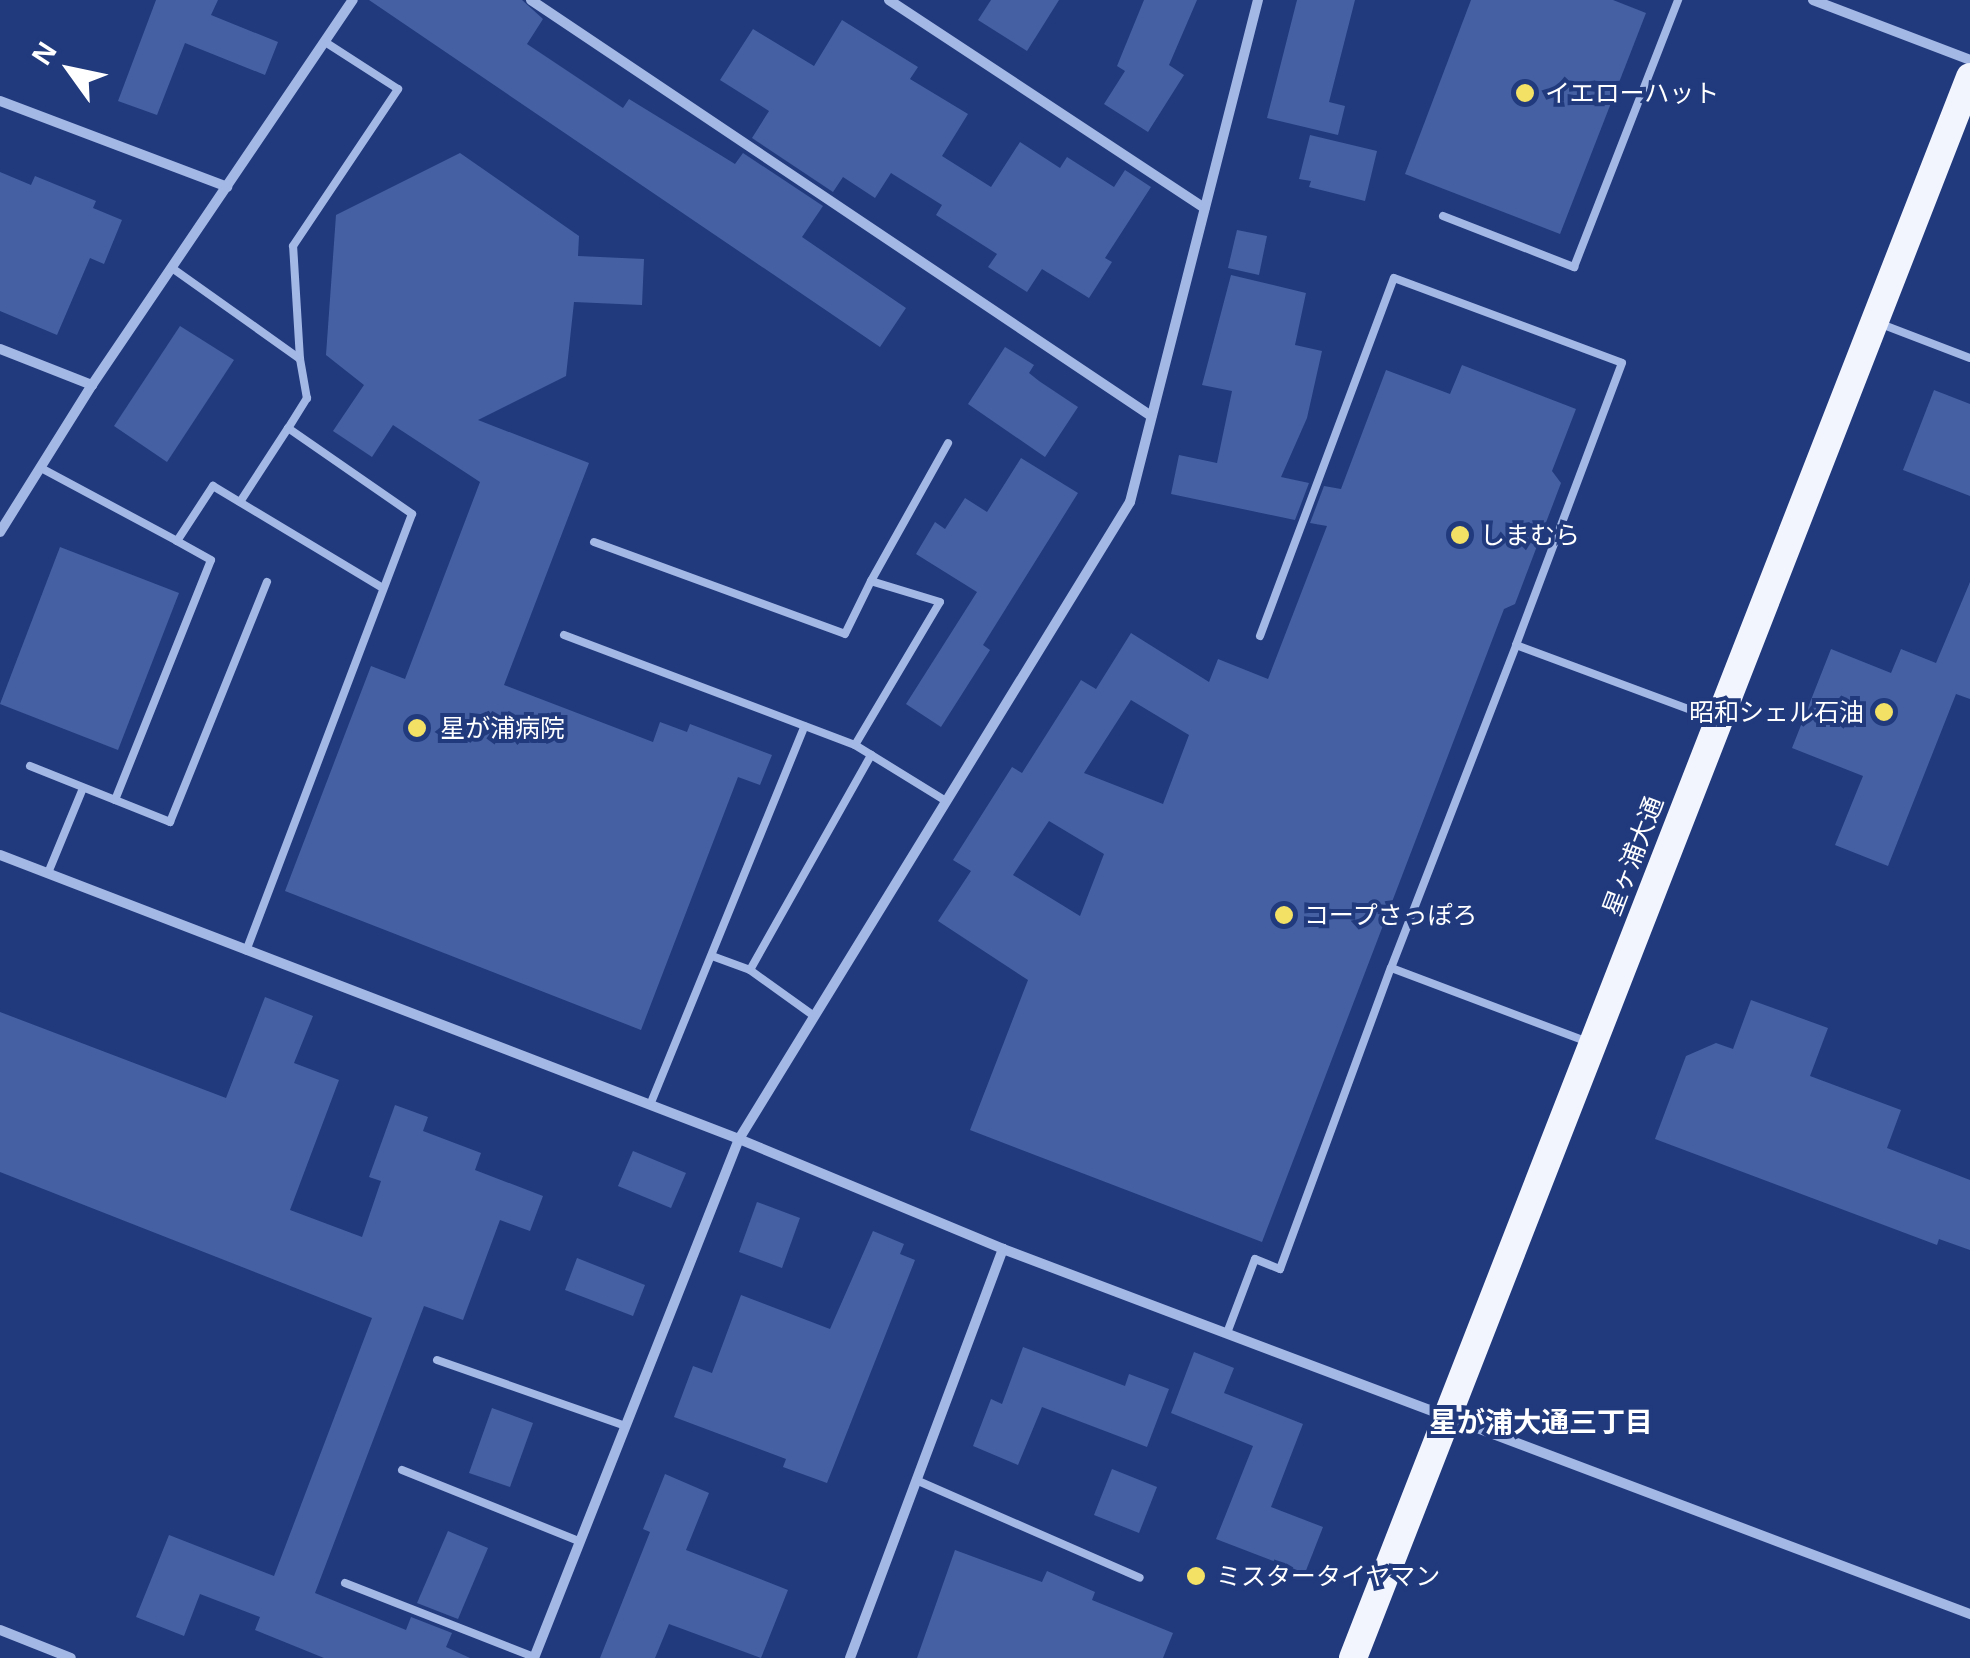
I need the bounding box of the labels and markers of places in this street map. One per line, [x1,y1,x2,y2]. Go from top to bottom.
place label: イエローハット [1545,78,1720,108]
marker: イエローハット [1514,82,1536,104]
place label: しまむら [1480,520,1580,550]
marker: しまむら [1449,524,1471,546]
place label: 昭和シェル石油 [1689,697,1864,727]
marker: 昭和シェル石油 [1873,701,1895,723]
place label: 星が浦病院 [440,713,565,743]
marker: 星が浦病院 [404,715,430,741]
place label: コープさっぽろ [1304,900,1479,930]
marker: コープさっぽろ [1273,904,1295,926]
place label: ミスタータイヤマン [1216,1561,1441,1591]
marker: ミスタータイヤマン [1185,1565,1207,1587]

